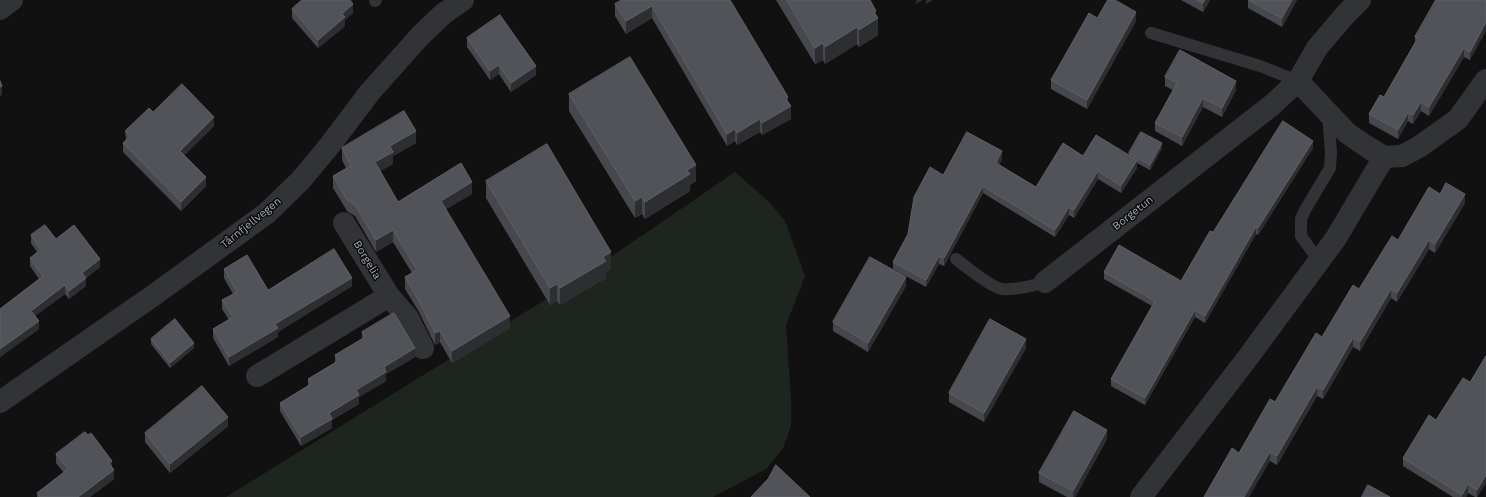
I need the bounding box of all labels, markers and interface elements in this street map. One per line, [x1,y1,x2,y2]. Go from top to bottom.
street label: Borgetun [1110,193,1156,233]
street label: Tårnfjellvegen [218,195,284,251]
street label: Borgelia [350,238,384,282]

